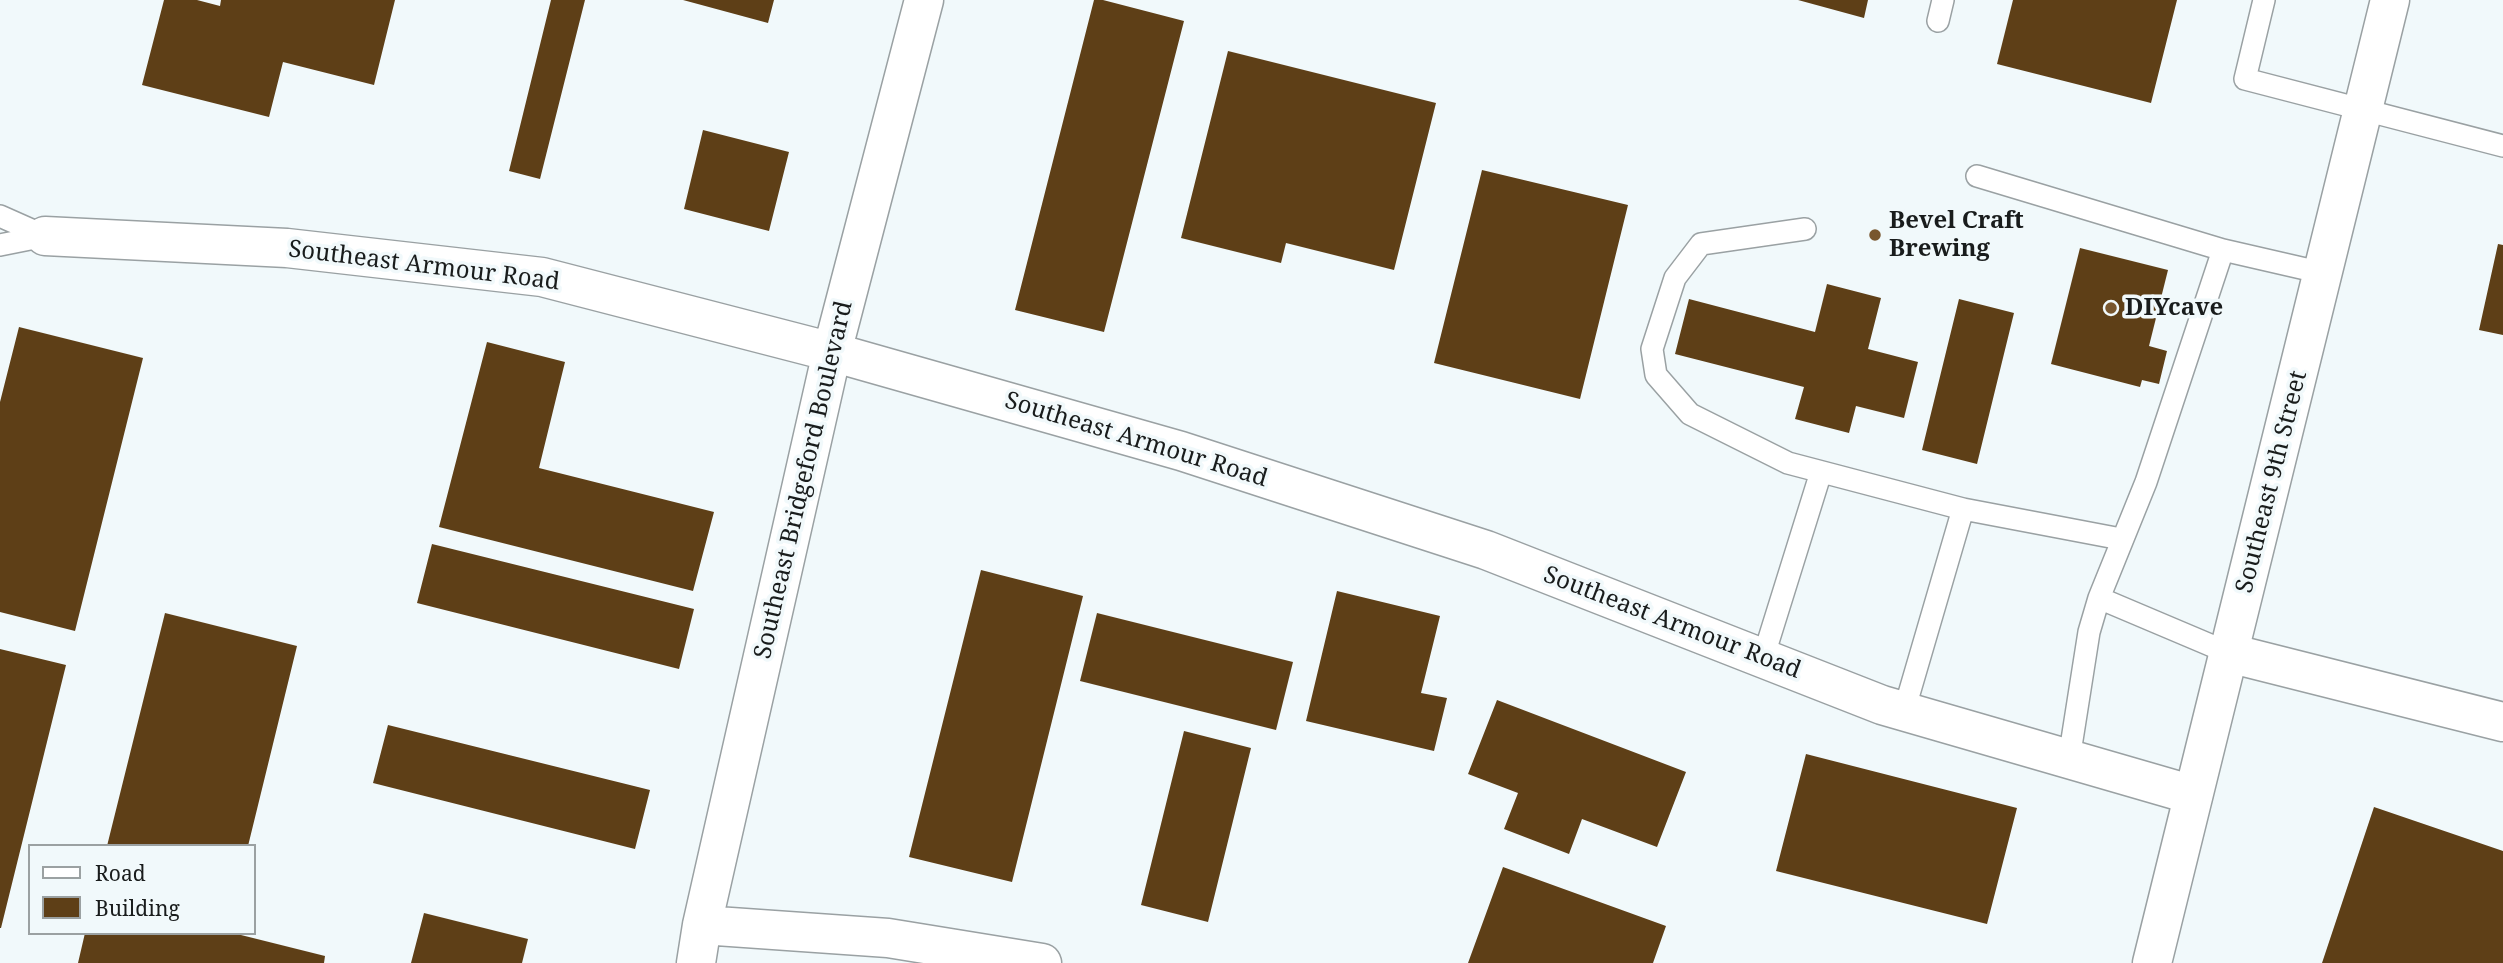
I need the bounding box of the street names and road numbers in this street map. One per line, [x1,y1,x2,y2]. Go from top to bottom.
street label: Southeast Armour Road [287,235,561,297]
street label: Southeast Bridgeford Boulevard [749,298,859,662]
street label: Southeast 9th Street [2230,368,2314,596]
street label: Southeast Armour Road [1001,386,1271,494]
street label: Southeast Armour Road [1539,561,1805,685]

